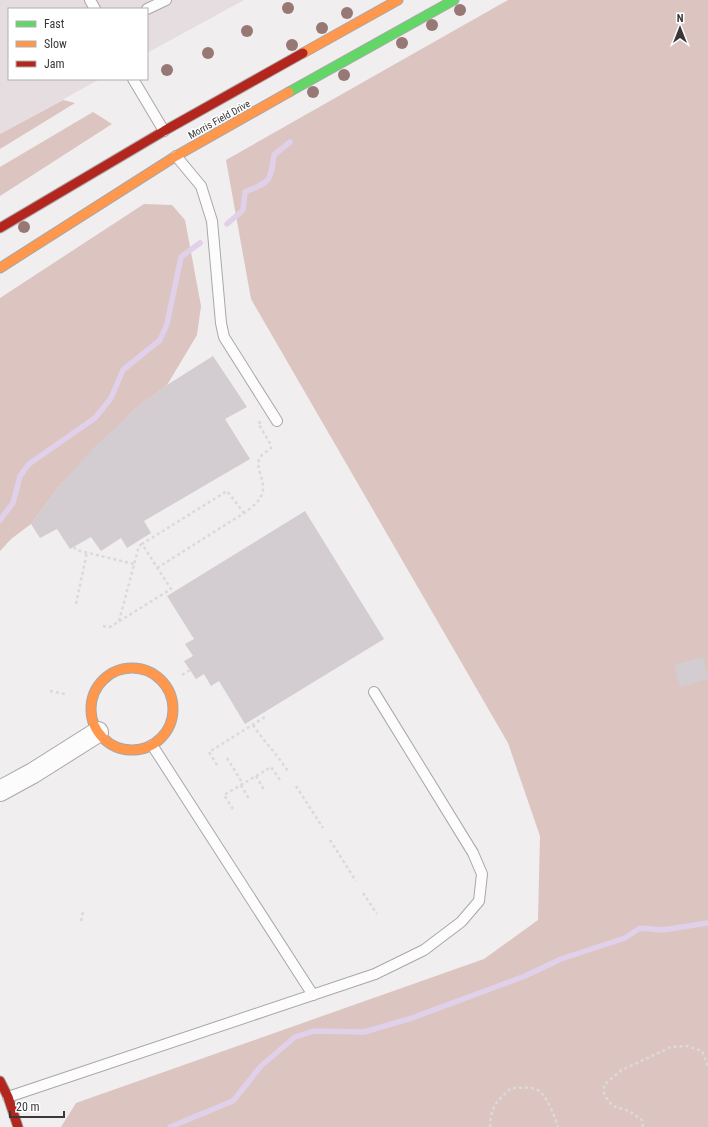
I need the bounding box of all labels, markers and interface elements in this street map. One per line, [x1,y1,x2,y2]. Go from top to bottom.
legend [8,8,148,80]
north arrow [660,8,700,48]
text: N [677,12,684,25]
text: Fast [44,17,65,31]
text: Slow [44,37,67,51]
text: Jam [44,57,65,71]
street label: Morris Field Drive [186,98,252,141]
scale bar [10,1093,64,1119]
text: 20 m [16,1100,40,1114]

